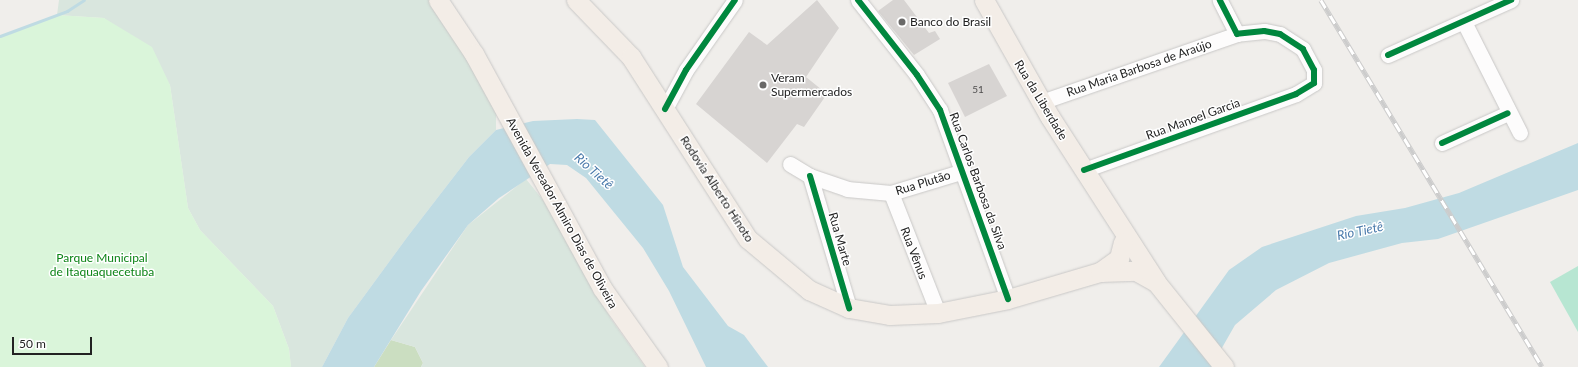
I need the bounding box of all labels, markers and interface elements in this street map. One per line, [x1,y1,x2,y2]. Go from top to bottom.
place label: Banco do Brasil [910,15,991,29]
marker: Banco do Brasil [897,17,907,27]
street label: Rua Maria Barbosa de Araújo [1064,36,1214,100]
street label: Rua da Liberdade [1011,57,1071,143]
place label: Veram Supermercados [771,71,852,99]
marker: Veram Supermercados [758,80,768,90]
house number: 51 [972,84,984,96]
street label: Rua Manoel Garcia [1144,95,1242,143]
street label: Rua Carlos Barbosa da Silva [946,110,1010,252]
street label: Avenida Vereador Almiro Dias de Oliveira [503,115,621,311]
street label: Rodovia Alberto Hinoto [677,133,757,245]
water label: Rio Tietê [571,149,617,193]
street label: Rua Plutão [894,168,952,198]
street label: Rua Marte [826,211,854,267]
water label: Rio Tietê [1335,218,1385,244]
street label: Rua Vênus [897,225,931,281]
park label: Parque Municipal de Itaquaquecetuba [50,251,154,279]
scale bar [14,329,94,355]
text: 50 m [19,336,46,351]

